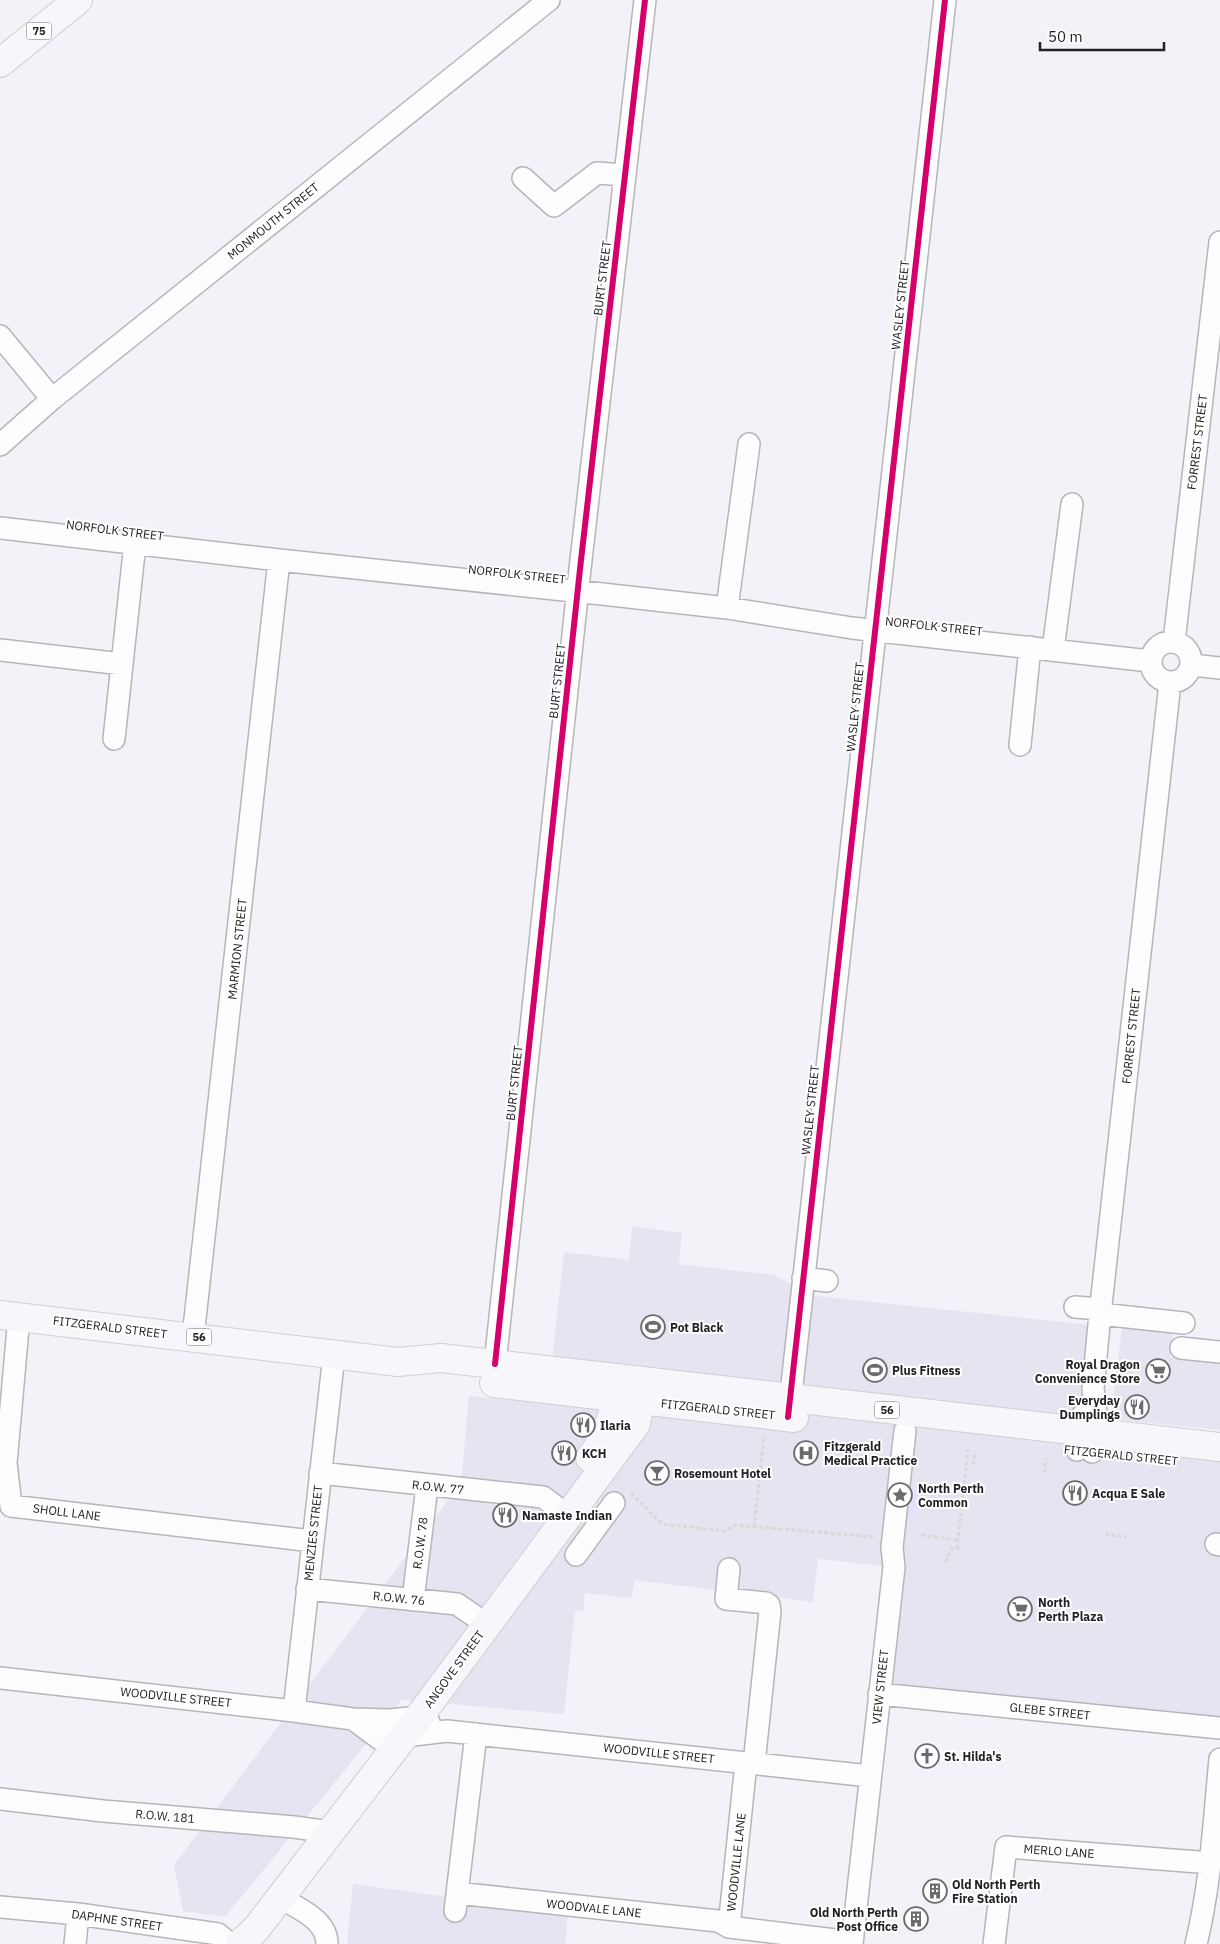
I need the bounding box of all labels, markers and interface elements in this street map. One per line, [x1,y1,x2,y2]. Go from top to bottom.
scale bar [1040,20,1164,52]
road number: 75 [26,22,52,40]
text: 50 m [1048,27,1083,46]
street label: MONMOUTH STREET [224,179,322,263]
street label: BURT STREET [590,240,614,316]
street label: WASLEY STREET [888,259,912,351]
street label: FORREST STREET [1184,393,1210,491]
street label: NORFOLK STREET [65,517,165,543]
street label: NORFOLK STREET [467,561,567,587]
street label: NORFOLK STREET [884,613,984,639]
street label: BURT STREET [546,643,568,719]
street label: WASLEY STREET [843,661,867,753]
street label: MARMION STREET [224,898,250,1000]
street label: FORREST STREET [1119,987,1143,1085]
street label: BURT STREET [503,1045,525,1121]
street label: WASLEY STREET [798,1064,822,1156]
street label: FITZGERALD STREET [52,1313,168,1341]
sports icon: Pot Black [640,1314,666,1340]
place label: Pot Black [670,1320,723,1335]
road number: 56 [186,1328,212,1345]
sports icon: Plus Fitness [862,1357,888,1383]
place label: Royal Dragon Convenience Store [1035,1357,1140,1386]
supermarket icon: Royal Dragon Convenience Store [1145,1358,1171,1384]
place label: Plus Fitness [892,1363,961,1378]
place label: Everyday Dumplings [1060,1393,1121,1422]
restaurant icon: Everyday Dumplings [1124,1394,1150,1420]
street label: FITZGERALD STREET [660,1396,776,1422]
road number: 56 [874,1402,900,1418]
restaurant icon: Ilaria [570,1412,596,1438]
place label: Ilaria [600,1418,631,1433]
place label: Fitzgerald Medical Practice [824,1439,917,1468]
restaurant icon: KCH [551,1440,577,1466]
hospital icon: Fitzgerald Medical Practice [793,1440,819,1466]
street label: FITZGERALD STREET [1063,1442,1179,1468]
place label: KCH [582,1446,606,1461]
bar icon: Rosemount Hotel [644,1460,670,1486]
place label: Rosemount Hotel [674,1466,771,1481]
street label: R.O.W. 77 [411,1477,465,1497]
restaurant icon: Acqua E Sale [1062,1480,1088,1506]
place label: North Perth Common [918,1481,984,1510]
place icon: North Perth Common [887,1482,913,1508]
street label: MENZIES STREET [301,1484,325,1582]
place label: Acqua E Sale [1092,1486,1166,1501]
street label: SHOLL LANE [32,1500,102,1524]
restaurant icon: Namaste Indian [492,1502,518,1528]
place label: Namaste Indian [522,1508,612,1523]
street label: R.O.W. 78 [409,1516,431,1570]
street label: R.O.W. 76 [372,1588,426,1608]
place label: North Perth Plaza [1038,1595,1103,1624]
supermarket icon: North Perth Plaza [1007,1596,1033,1622]
street label: ANGOVE STREET [421,1627,487,1711]
street label: VIEW STREET [869,1649,891,1725]
street label: WOODVILLE STREET [120,1684,232,1710]
street label: GLEBE STREET [1009,1699,1091,1723]
street label: WOODVILLE STREET [603,1740,715,1766]
church icon: St. Hilda's [914,1743,940,1769]
place label: St. Hilda's [944,1749,1002,1764]
street label: R.O.W. 181 [135,1806,195,1826]
street label: WOODVILLE LANE [723,1812,749,1912]
street label: MERLO LANE [1023,1841,1095,1861]
place label: Old North Perth Fire Station [952,1877,1040,1906]
building icon: Old North Perth Fire Station [922,1878,948,1904]
street label: WOODVALE LANE [546,1896,642,1920]
place label: Old North Perth Post Office [810,1905,898,1934]
street label: DAPHNE STREET [70,1906,164,1934]
building icon: Old North Perth Post Office [903,1906,929,1932]

